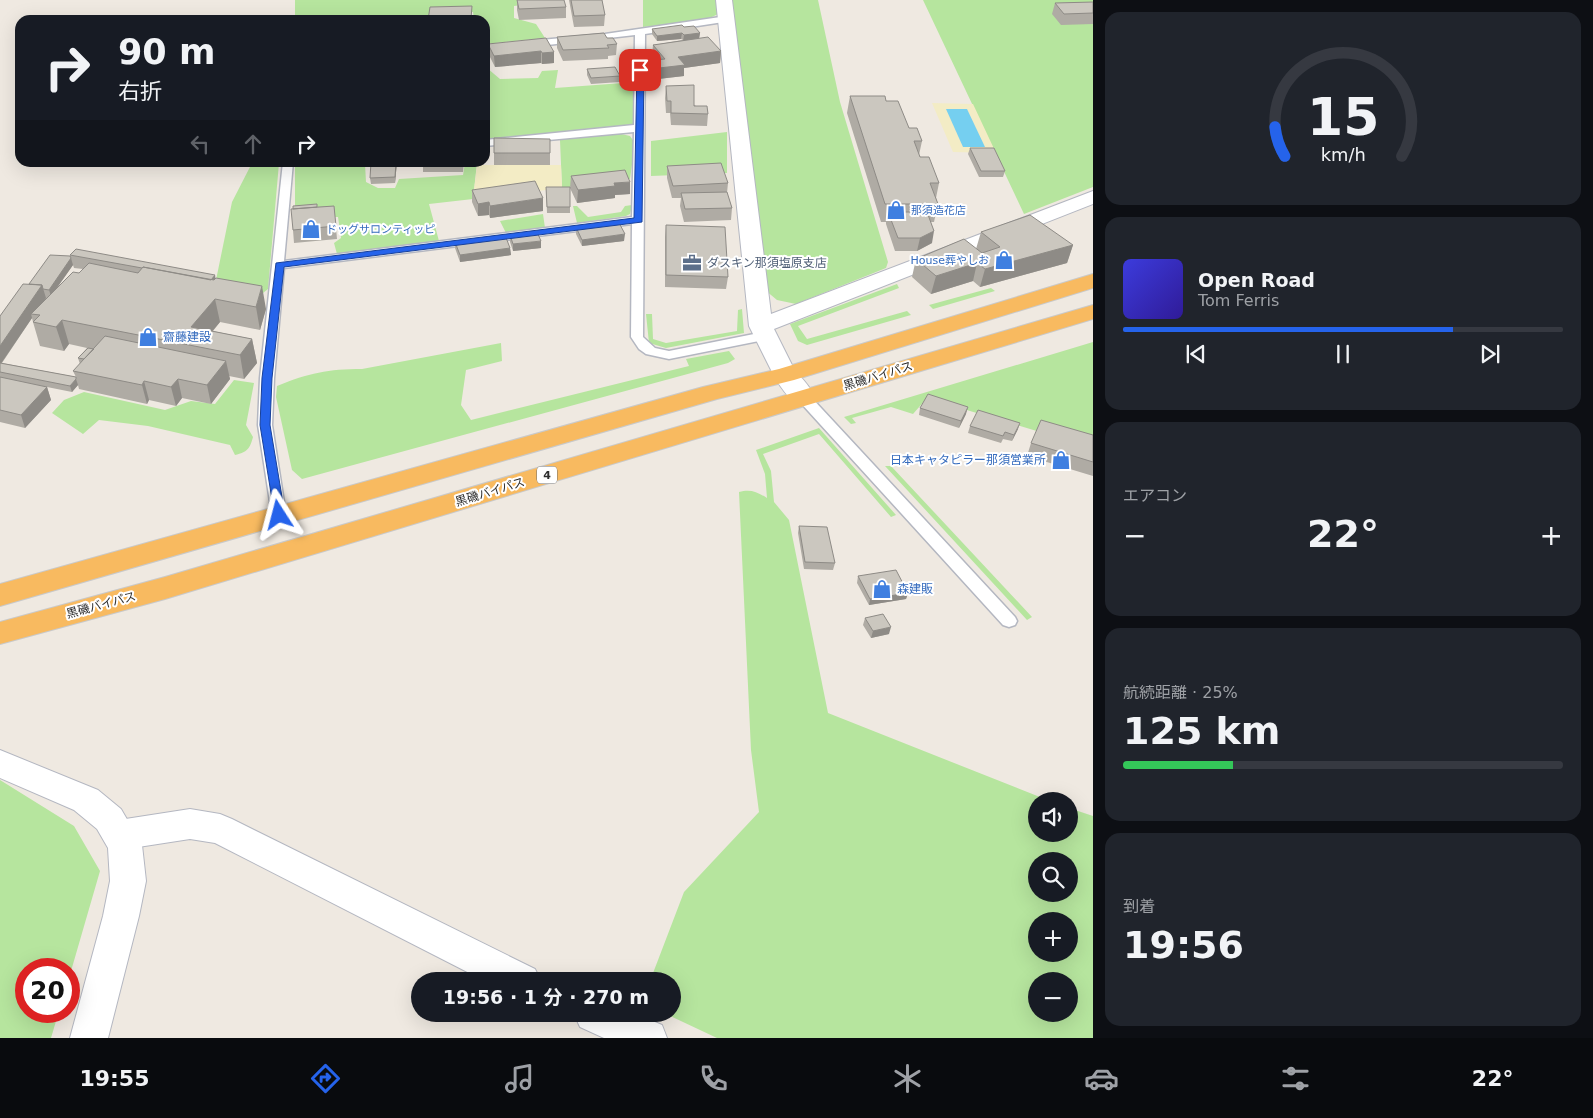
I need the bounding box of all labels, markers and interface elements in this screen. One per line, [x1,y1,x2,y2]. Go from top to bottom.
text: 90 m [118,32,215,72]
icon: right [35,35,100,100]
pin [619,49,661,91]
icon: arrive [626,56,654,84]
text: 右折 [118,79,162,104]
text: 15 [1307,87,1379,147]
icon: left [186,130,214,158]
icon: ahead [239,130,267,158]
icon: right [292,130,320,158]
text: km/h [1320,144,1366,165]
shop icon: 那須造花店 [885,199,907,221]
place label: 那須造花店 [911,204,966,217]
shop icon: ドッグサロンティッピ [300,218,322,240]
place label: ドッグサロンティッピ [326,223,435,236]
shop icon: House葬やしお [993,249,1015,271]
office icon: ダスキン那須塩原支店 [681,252,703,274]
place label: House葬やしお [911,254,989,267]
place label: ダスキン那須塩原支店 [707,256,827,270]
text: Open Road [1198,269,1315,291]
text: Tom Ferris [1198,291,1279,310]
shop icon: 齋藤建設 [137,326,159,348]
place label: 齋藤建設 [163,330,211,344]
icon: previous [1182,340,1210,368]
icon: pause [1329,340,1357,368]
icon: next [1476,340,1504,368]
street label: 黒磯バイパス [842,359,914,393]
shop icon: 日本キャタピラー那須営業所 [1050,449,1072,471]
place label: 日本キャタピラー那須営業所 [890,453,1046,467]
road number: 4 [537,466,557,484]
street label: 黒磯バイパス [454,475,526,509]
text: エアコン [1123,486,1187,505]
position arrow [252,488,304,540]
text: 22° [1307,512,1379,556]
text: − [1123,519,1146,552]
text: + [1540,519,1563,552]
shop icon: 森建販 [871,578,893,600]
place label: 森建販 [897,582,933,596]
street label: 黒磯バイパス [65,589,137,621]
text: 航続距離 · 25% [1123,683,1238,702]
text: 125 km [1123,709,1280,753]
map controls [1028,792,1078,1022]
button: sound [1028,792,1078,842]
button: search [1028,852,1078,902]
text: 到着 [1123,897,1155,916]
button: + [1028,912,1078,962]
text: 19:56 [1123,923,1244,967]
speed limit sign: 20 [15,958,80,1023]
button: − [1028,972,1078,1022]
text: 19:56 · 1 分 · 270 m [443,986,649,1008]
icon: directions [308,1061,343,1096]
icon: music [502,1061,537,1096]
icon: phone [696,1061,731,1096]
icon: climate [890,1061,925,1096]
icon: car [1084,1061,1119,1096]
icon: filters [1278,1061,1313,1096]
text: 19:55 [79,1066,149,1091]
text: 22° [1472,1066,1513,1091]

